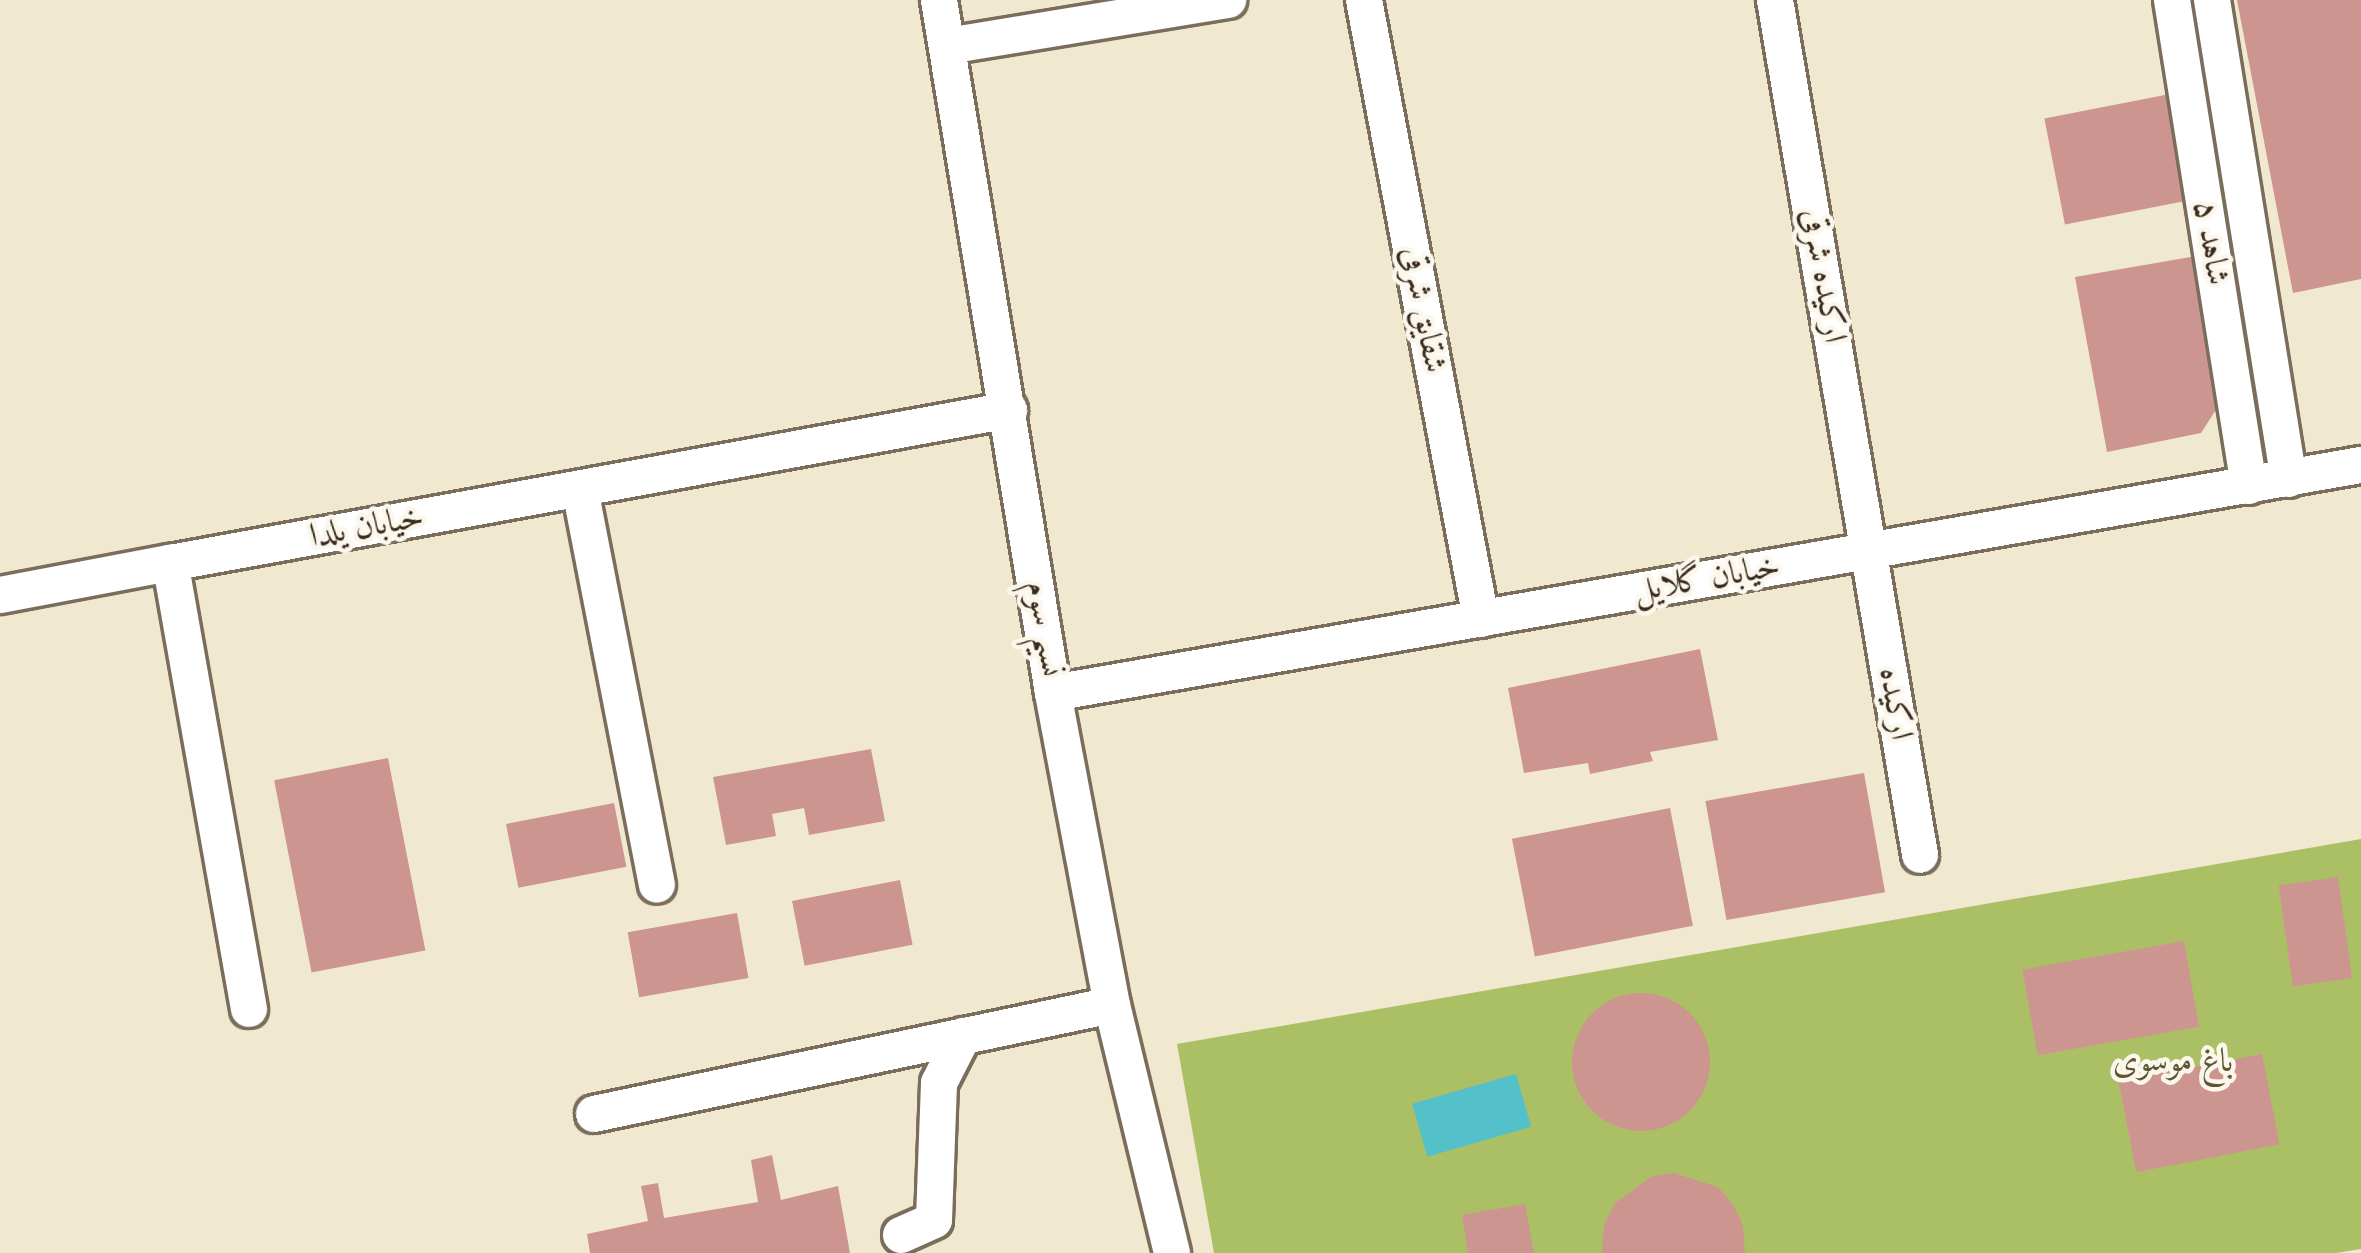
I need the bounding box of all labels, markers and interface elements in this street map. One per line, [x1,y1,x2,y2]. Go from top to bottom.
street label: شاهد ۵ [2184,198,2236,288]
street label: ارکیده شرقی [1791,206,1853,346]
street label: شقایق شرقی [1390,244,1454,376]
street label: خیابان یلدا [307,499,427,557]
street label: خیابان گلایل [1631,548,1783,612]
street label: نسیم سوم [1016,578,1070,680]
street label: ارکیده [1868,665,1920,743]
park label: باغ موسوی [2113,1043,2233,1083]

